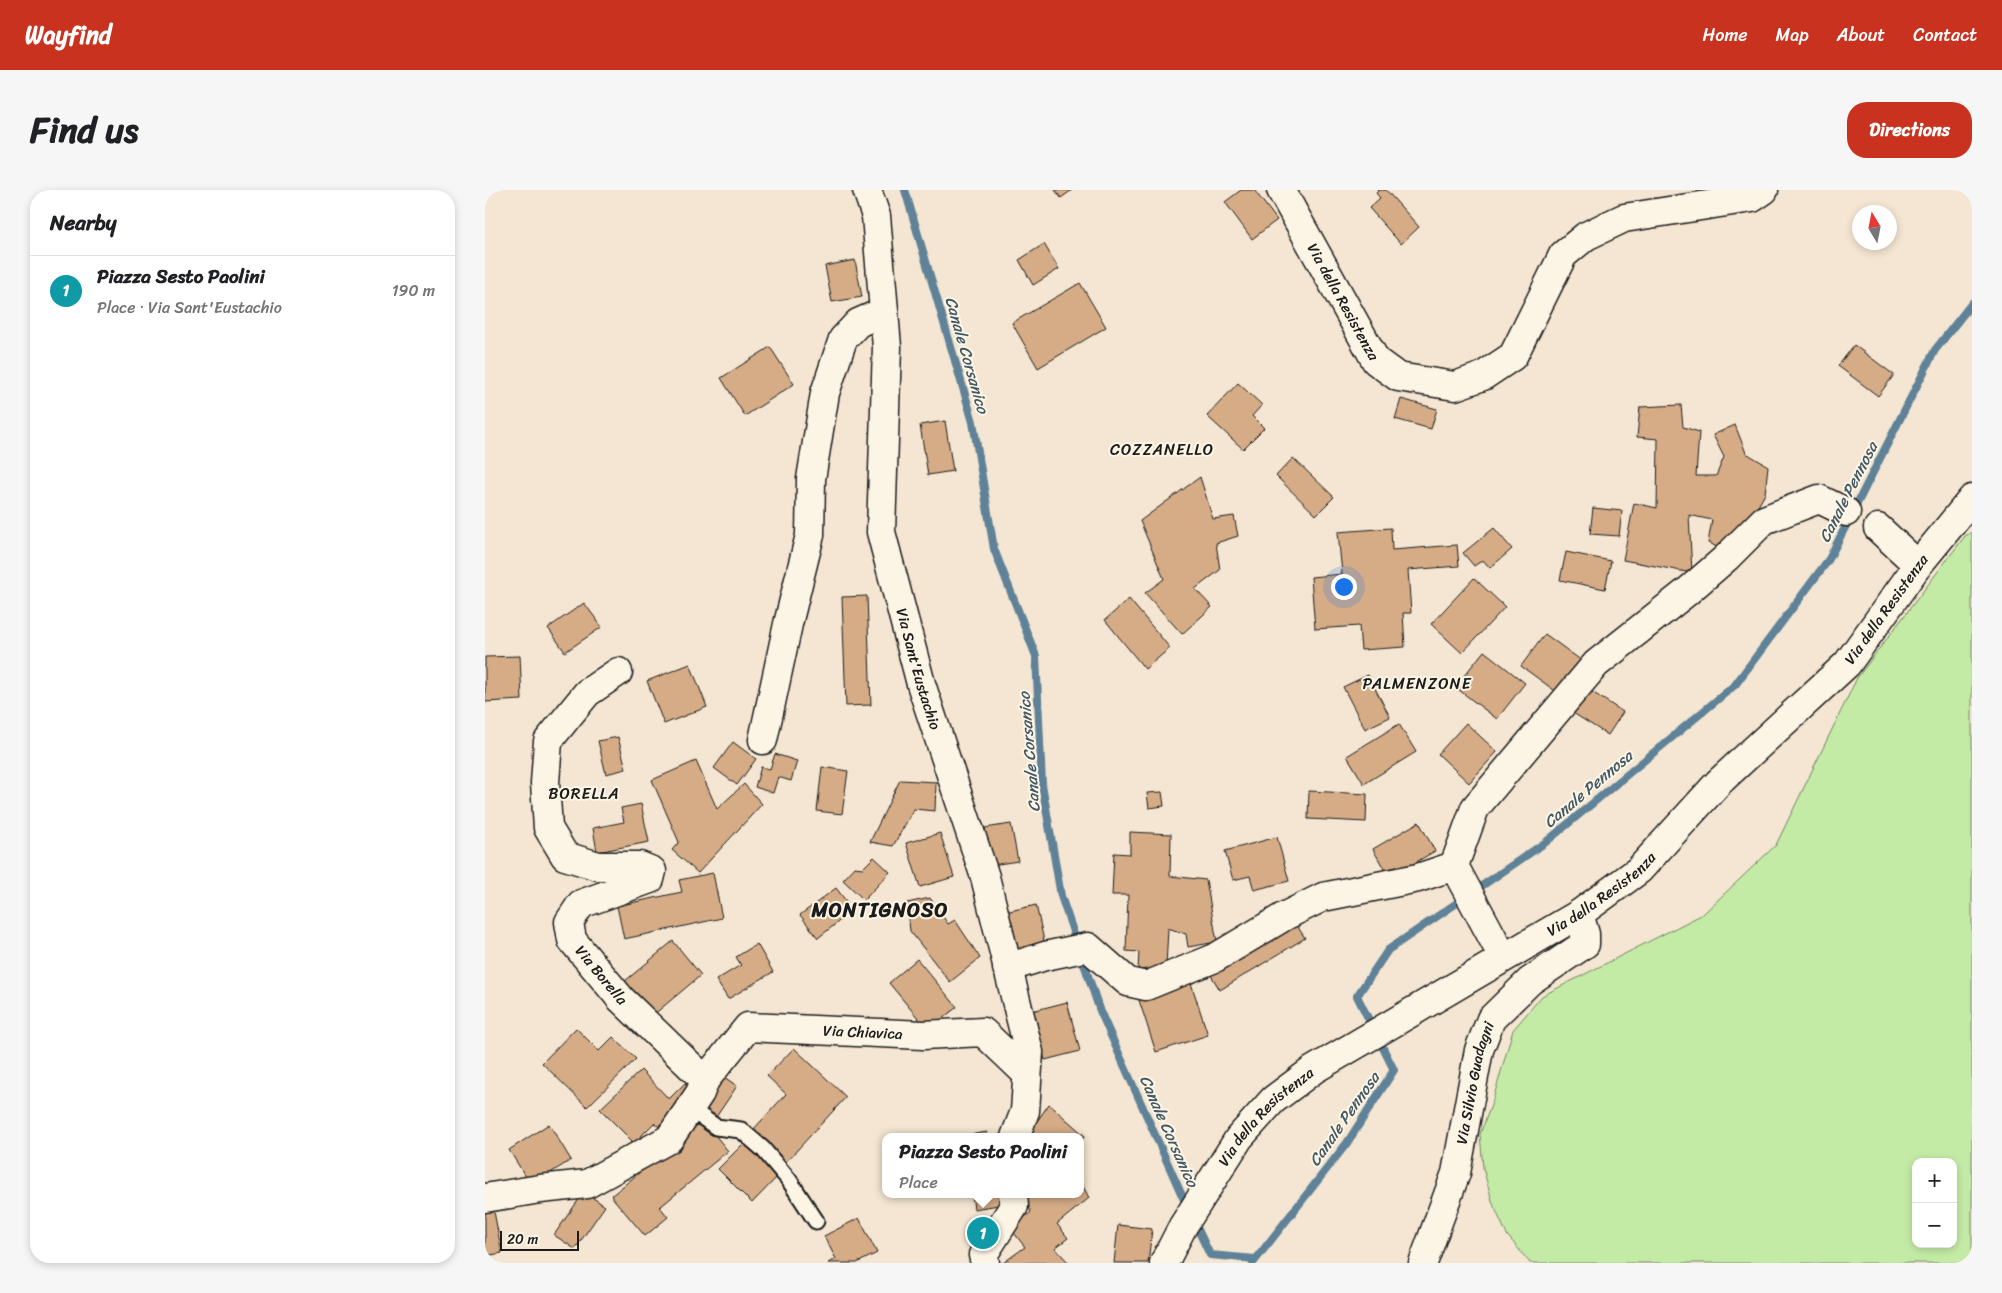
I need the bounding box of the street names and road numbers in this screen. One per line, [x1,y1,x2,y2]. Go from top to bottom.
street label: Via della Resistenza [1300,238,1387,366]
street label: Via della Resistenza [1838,548,1935,670]
street label: Via Sant'Eustachio [889,605,948,734]
street label: Via della Resistenza [1542,846,1663,943]
street label: Via Borella [568,939,634,1012]
street label: Via Chiavica [822,1017,904,1047]
street label: Via Silvio Guadagni [1449,1017,1502,1146]
street label: Via della Resistenza [1211,1060,1320,1171]

